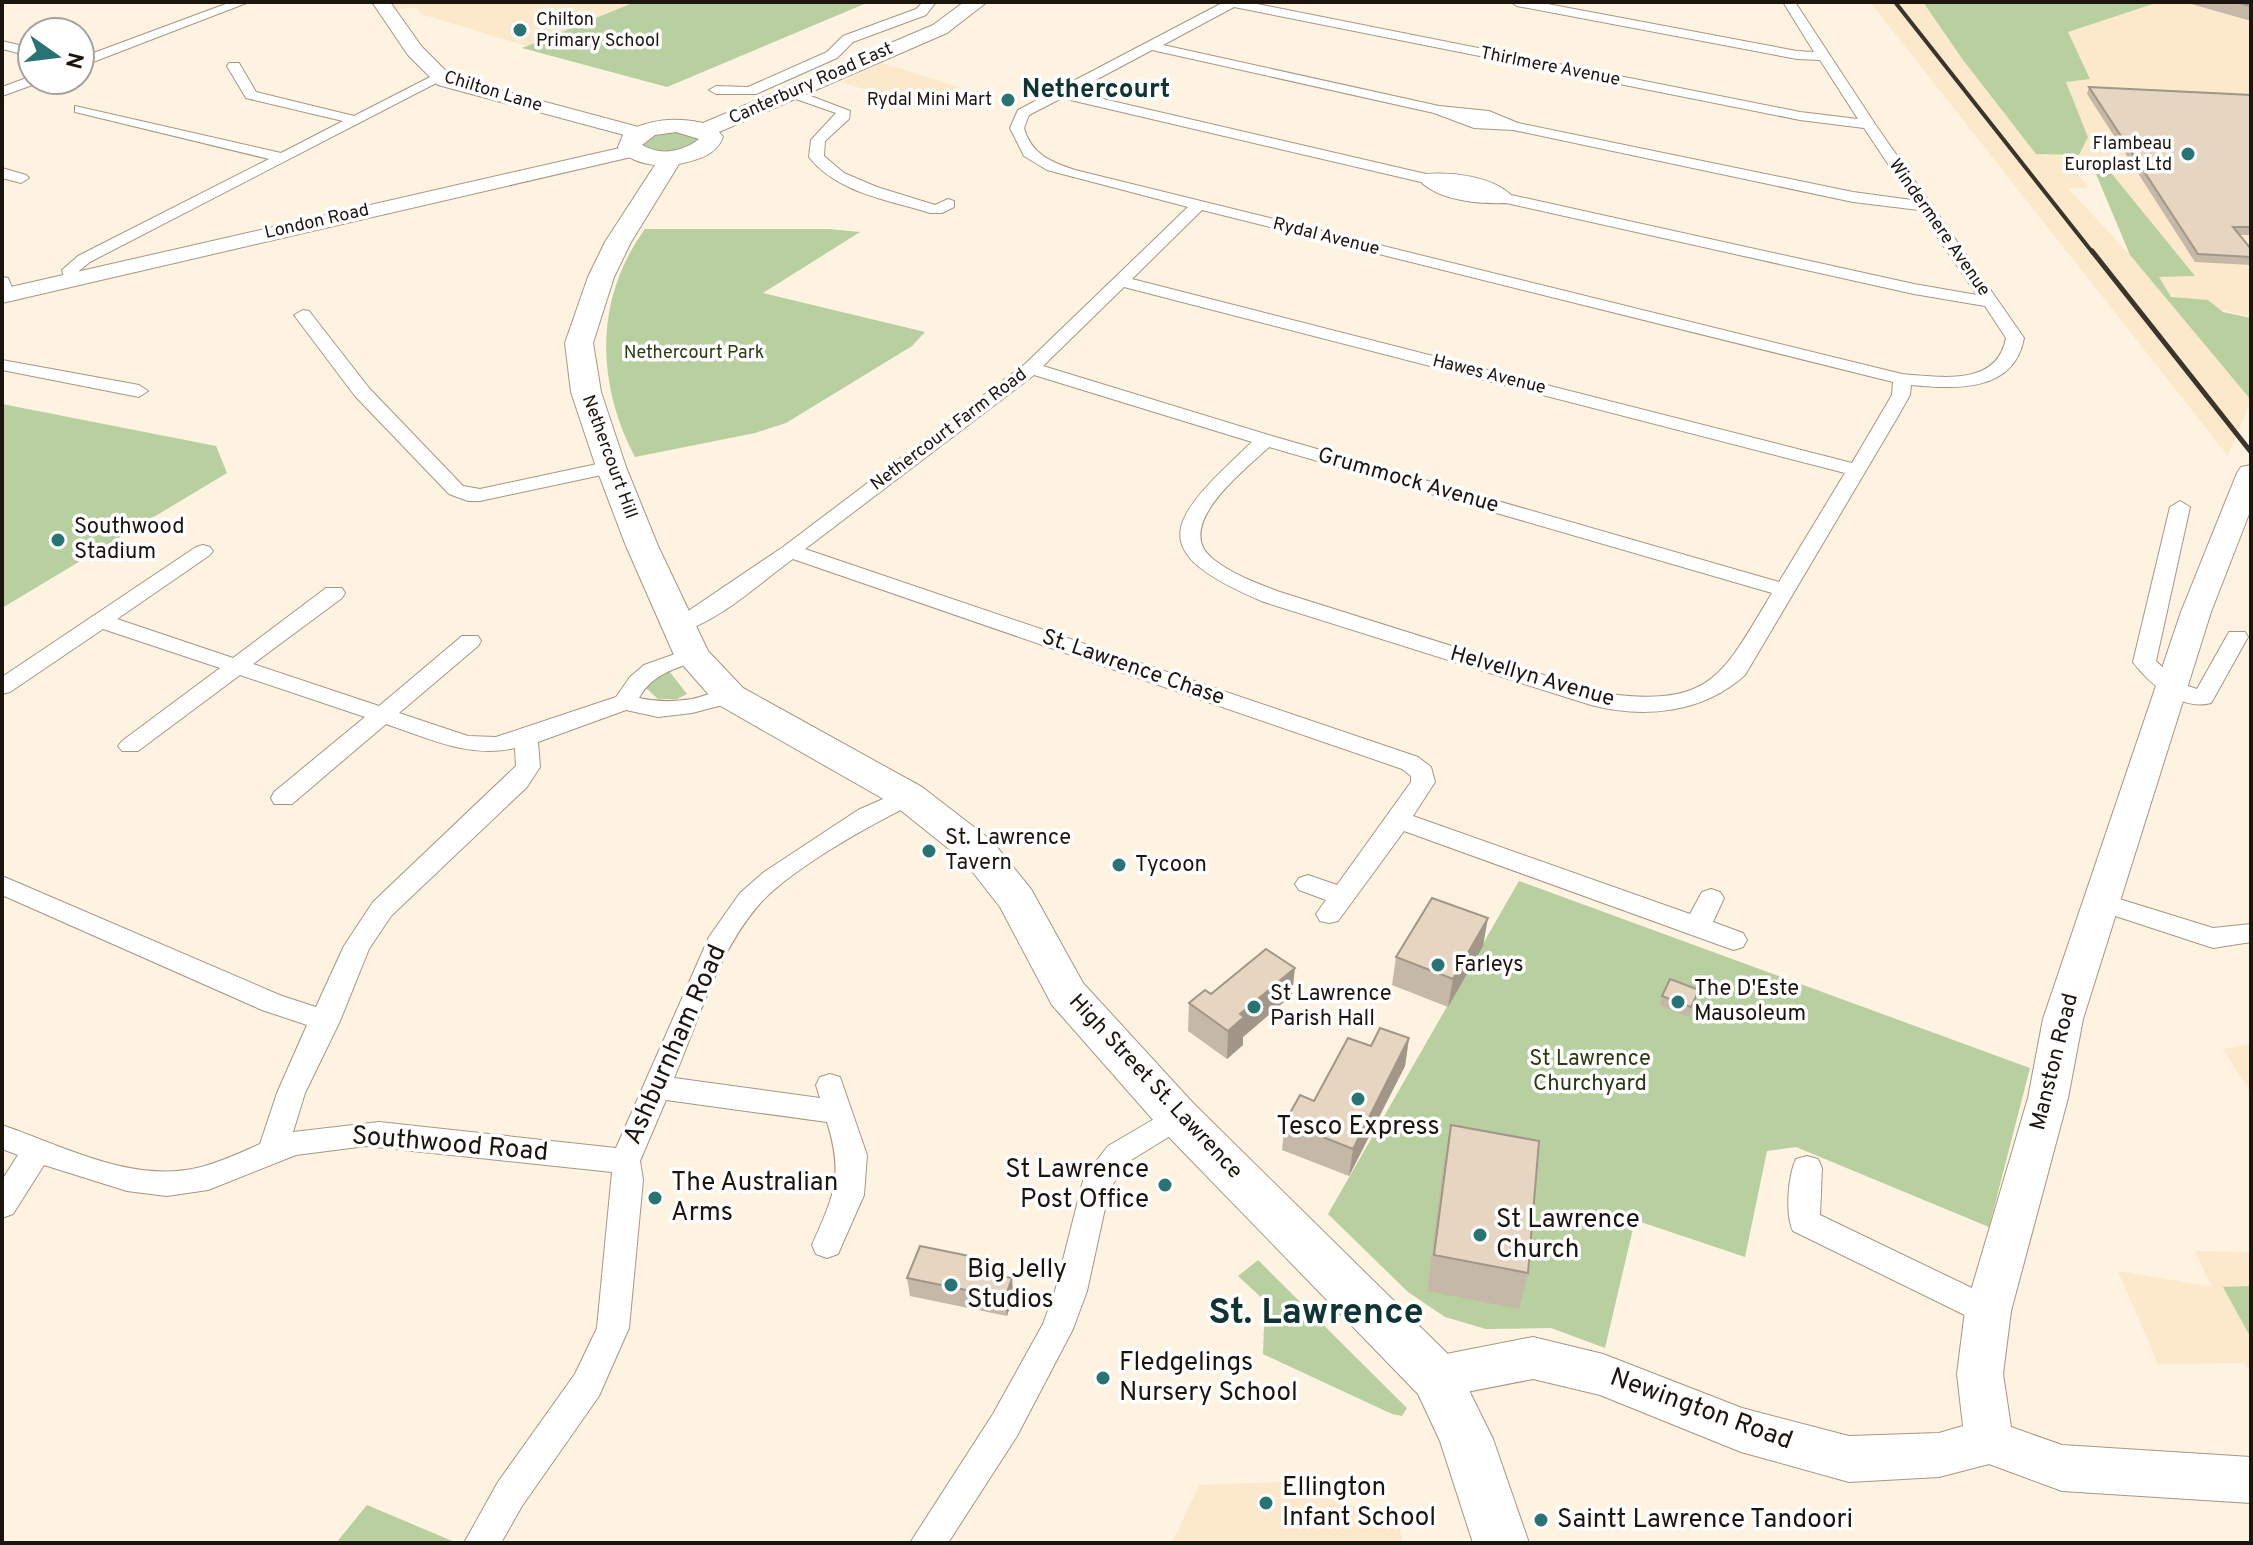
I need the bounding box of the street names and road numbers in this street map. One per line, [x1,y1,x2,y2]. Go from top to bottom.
street label: Canterbury Road East [725,37,897,131]
street label: Thirlmere Avenue [1478,42,1622,92]
street label: Chilton Lane [441,66,545,118]
street label: Windermere Avenue [1883,155,1995,301]
street label: London Road [263,199,371,245]
street label: Rydal Avenue [1270,213,1382,261]
street label: Hawes Avenue [1430,350,1548,400]
street label: Nethercourt Farm Road [866,364,1032,496]
street label: Nethercourt Hill [576,392,642,522]
street label: Grummock Avenue [1314,442,1502,520]
street label: St. Lawrence Chase [1038,624,1228,712]
street label: Helvellyn Avenue [1447,641,1617,713]
street label: Ashburnham Road [617,940,735,1150]
street label: High Street St. Lawrence [1062,989,1248,1185]
street label: Manston Road [2025,991,2085,1133]
street label: Southwood Road [350,1120,550,1170]
street label: Newington Road [1605,1362,1797,1458]

